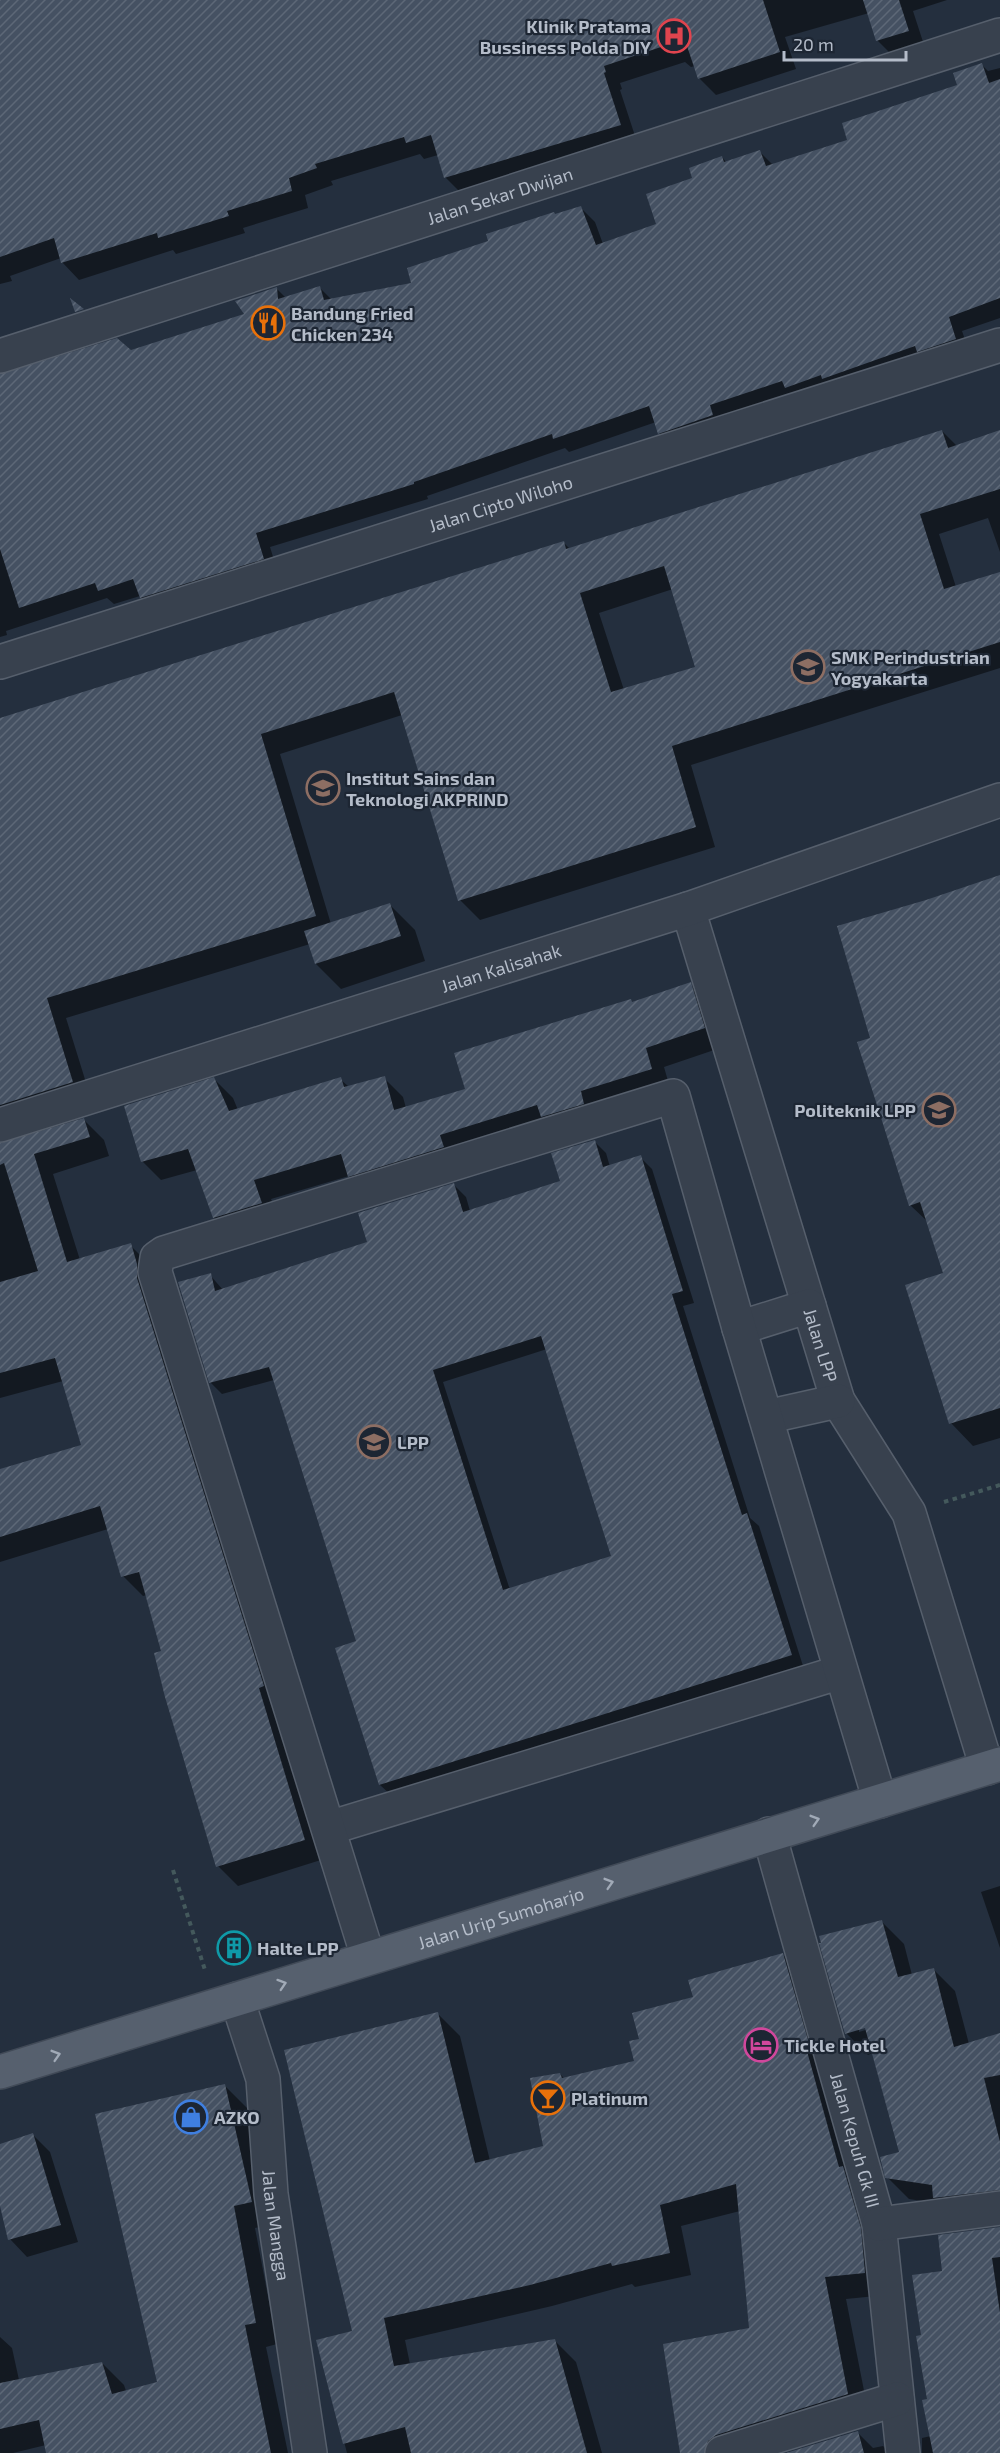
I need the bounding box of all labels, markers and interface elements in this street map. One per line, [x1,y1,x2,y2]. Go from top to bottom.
place label: Klinik Pratama Bussiness Polda DIY [480,15,651,58]
hospital icon: Klinik Pratama Bussiness Polda DIY [656,18,692,54]
scale bar [784,24,906,62]
text: 20 m [793,33,834,55]
street label: Jalan Sekar Dwijan [424,162,575,229]
place label: Bandung Fried Chicken 234 [291,302,414,345]
restaurant icon: Bandung Fried Chicken 234 [250,305,286,341]
street label: Jalan Cipto Wiloho [426,470,575,536]
place label: SMK Perindustrian Yogyakarta [831,646,990,689]
school or university icon: SMK Perindustrian Yogyakarta [790,649,826,685]
place label: Institut Sains dan Teknologi AKPRIND [346,767,509,810]
school or university icon: Institut Sains dan Teknologi AKPRIND [305,770,341,806]
street label: Jalan Kalisahak [438,939,564,997]
school or university icon: Politeknik LPP [921,1092,957,1128]
place label: Politeknik LPP [794,1099,916,1121]
street label: Jalan LPP [799,1305,843,1385]
school or university icon: LPP [356,1424,392,1460]
place label: LPP [397,1431,429,1453]
one-way arrow [809,1815,820,1827]
one-way arrow [603,1878,614,1890]
street label: Jalan Urip Sumoharjo [415,1882,587,1954]
building icon: Halte LPP [216,1930,252,1966]
place label: Halte LPP [257,1937,339,1959]
one-way arrow [276,1979,287,1992]
hotel icon: Tickle Hotel [743,2027,779,2063]
place label: Tickle Hotel [784,2034,886,2056]
one-way arrow [50,2050,61,2062]
street label: Jalan Kepuh Gk III [826,2070,885,2210]
bar icon: Platinum [530,2080,566,2116]
place label: Platinum [571,2087,648,2109]
shop icon: AZKO [173,2099,209,2135]
place label: AZKO [214,2106,260,2128]
street label: Jalan Mangga [258,2169,295,2282]

